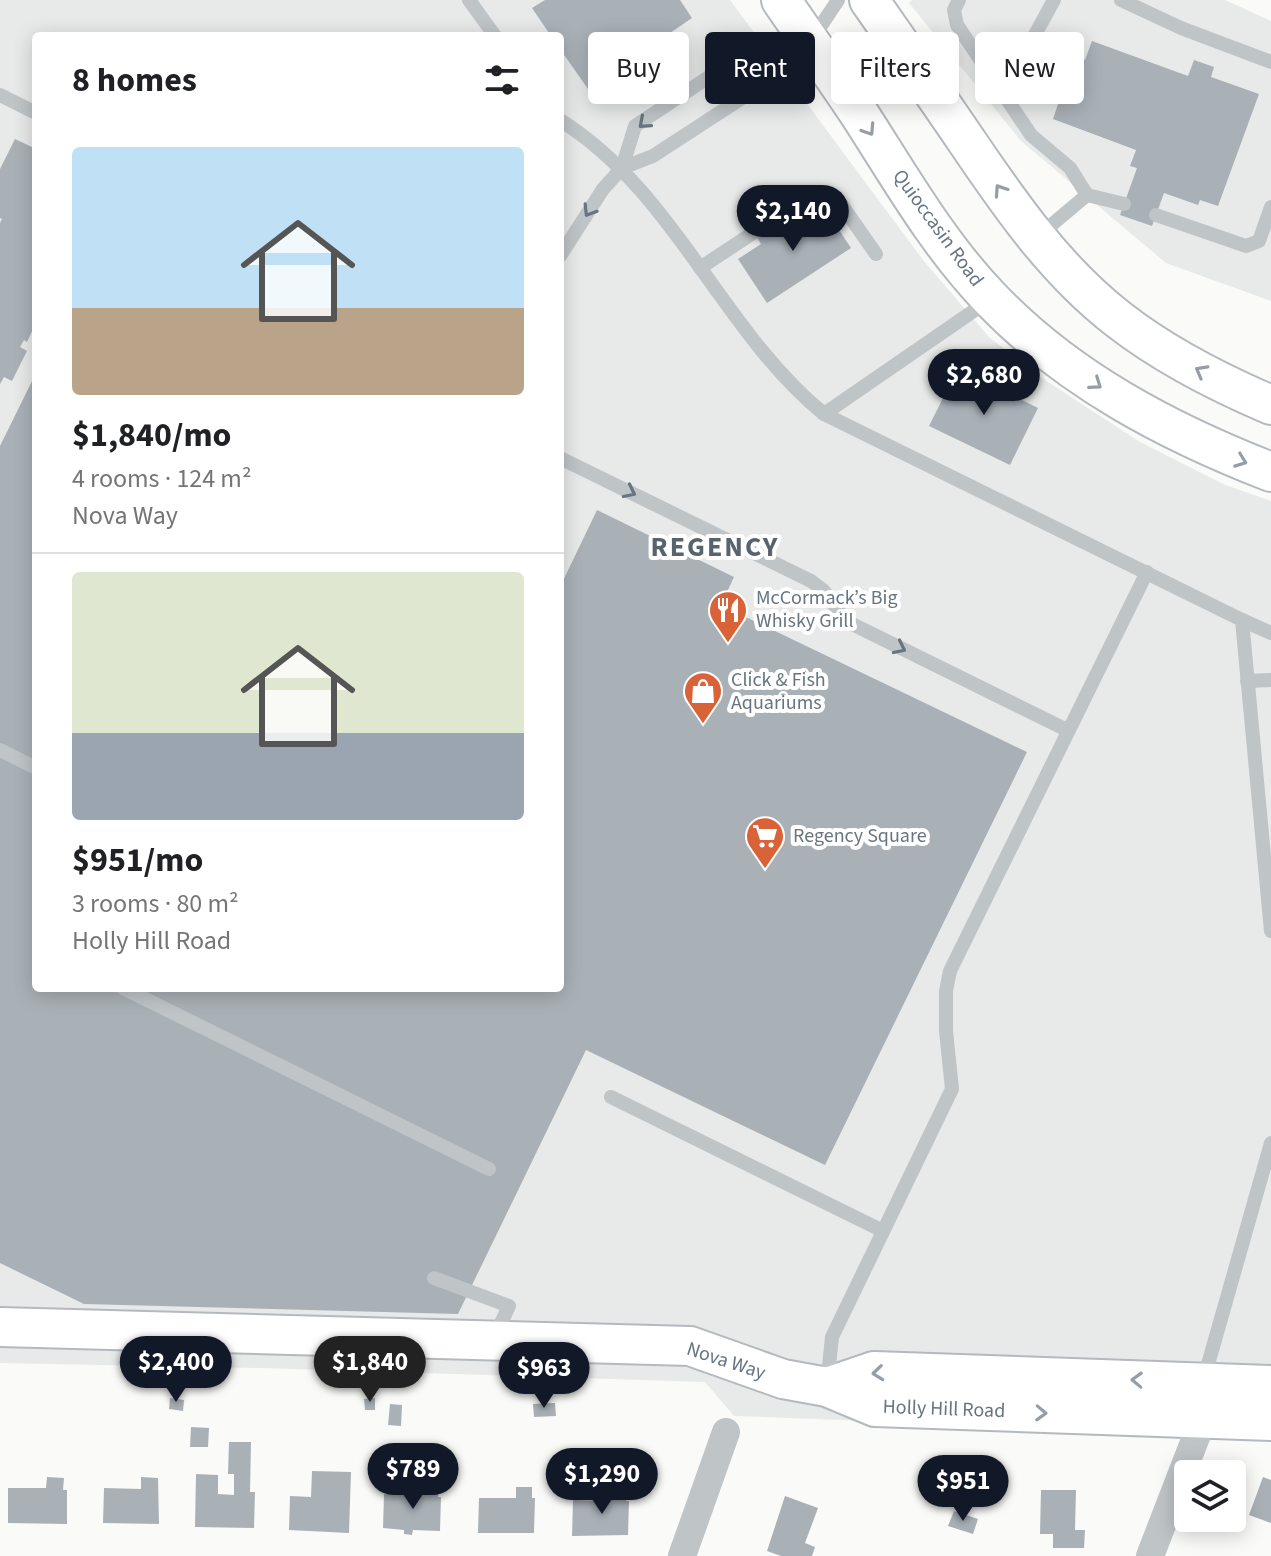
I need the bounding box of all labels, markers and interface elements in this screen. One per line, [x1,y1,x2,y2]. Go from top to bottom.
chip: Buy [588,32,689,104]
chip: Rent [705,32,815,104]
chip: Filters [831,32,959,104]
chip: New [975,32,1084,104]
text: 8 homes [72,56,197,105]
icon: filters [480,58,524,102]
one-way arrow [639,114,653,128]
one-way arrow [860,121,875,136]
street label: Quioccasin Road [886,164,990,292]
one-way arrow [995,184,1010,199]
pin: $2,140 [728,185,858,253]
text: $2,140 [755,192,831,229]
icon: home [226,199,370,343]
one-way arrow [583,202,598,216]
pin: $2,680 [919,349,1049,417]
text: $2,680 [946,356,1022,393]
one-way arrow [1194,366,1209,381]
one-way arrow [1087,374,1102,389]
text: $1,840/mo [72,411,232,460]
one-way arrow [1233,451,1247,468]
text: 4 rooms · 124 m² [72,460,251,497]
one-way arrow [622,482,636,498]
text: Nova Way [72,497,178,534]
district label: REGENCY [651,527,779,567]
place label: McCormack’s Big Whisky Grill [756,584,898,635]
restaurant icon: McCormack’s Big Whisky Grill [707,589,749,644]
icon: home [226,624,370,768]
one-way arrow [892,638,907,654]
place label: Click & Fish Aquariums [731,666,826,717]
shop icon: Click & Fish Aquariums [682,670,724,725]
supermarket icon: Regency Square [744,815,786,870]
place label: Regency Square [793,822,927,850]
text: $951/mo [72,836,203,885]
text: 3 rooms · 80 m² [72,885,239,922]
text: Holly Hill Road [72,922,231,959]
street label: Nova Way [683,1335,770,1387]
pin: $2,400 [111,1336,241,1404]
pin: $1,840 [305,1336,435,1404]
pin: $963 [497,1342,591,1410]
text: $2,400 [138,1343,214,1380]
text: $1,840 [332,1343,408,1380]
text: $963 [517,1349,571,1386]
one-way arrow [871,1364,884,1381]
one-way arrow [1130,1372,1143,1389]
street label: Holly Hill Road [882,1393,1006,1425]
one-way arrow [1035,1404,1048,1421]
pin: $789 [366,1443,460,1511]
pin: $1,290 [537,1448,667,1516]
text: $789 [386,1450,440,1487]
text: $1,290 [564,1455,640,1492]
pin: $951 [916,1455,1010,1523]
map controls [1174,1460,1246,1532]
button: layers [1174,1460,1246,1532]
text: $951 [936,1462,990,1499]

